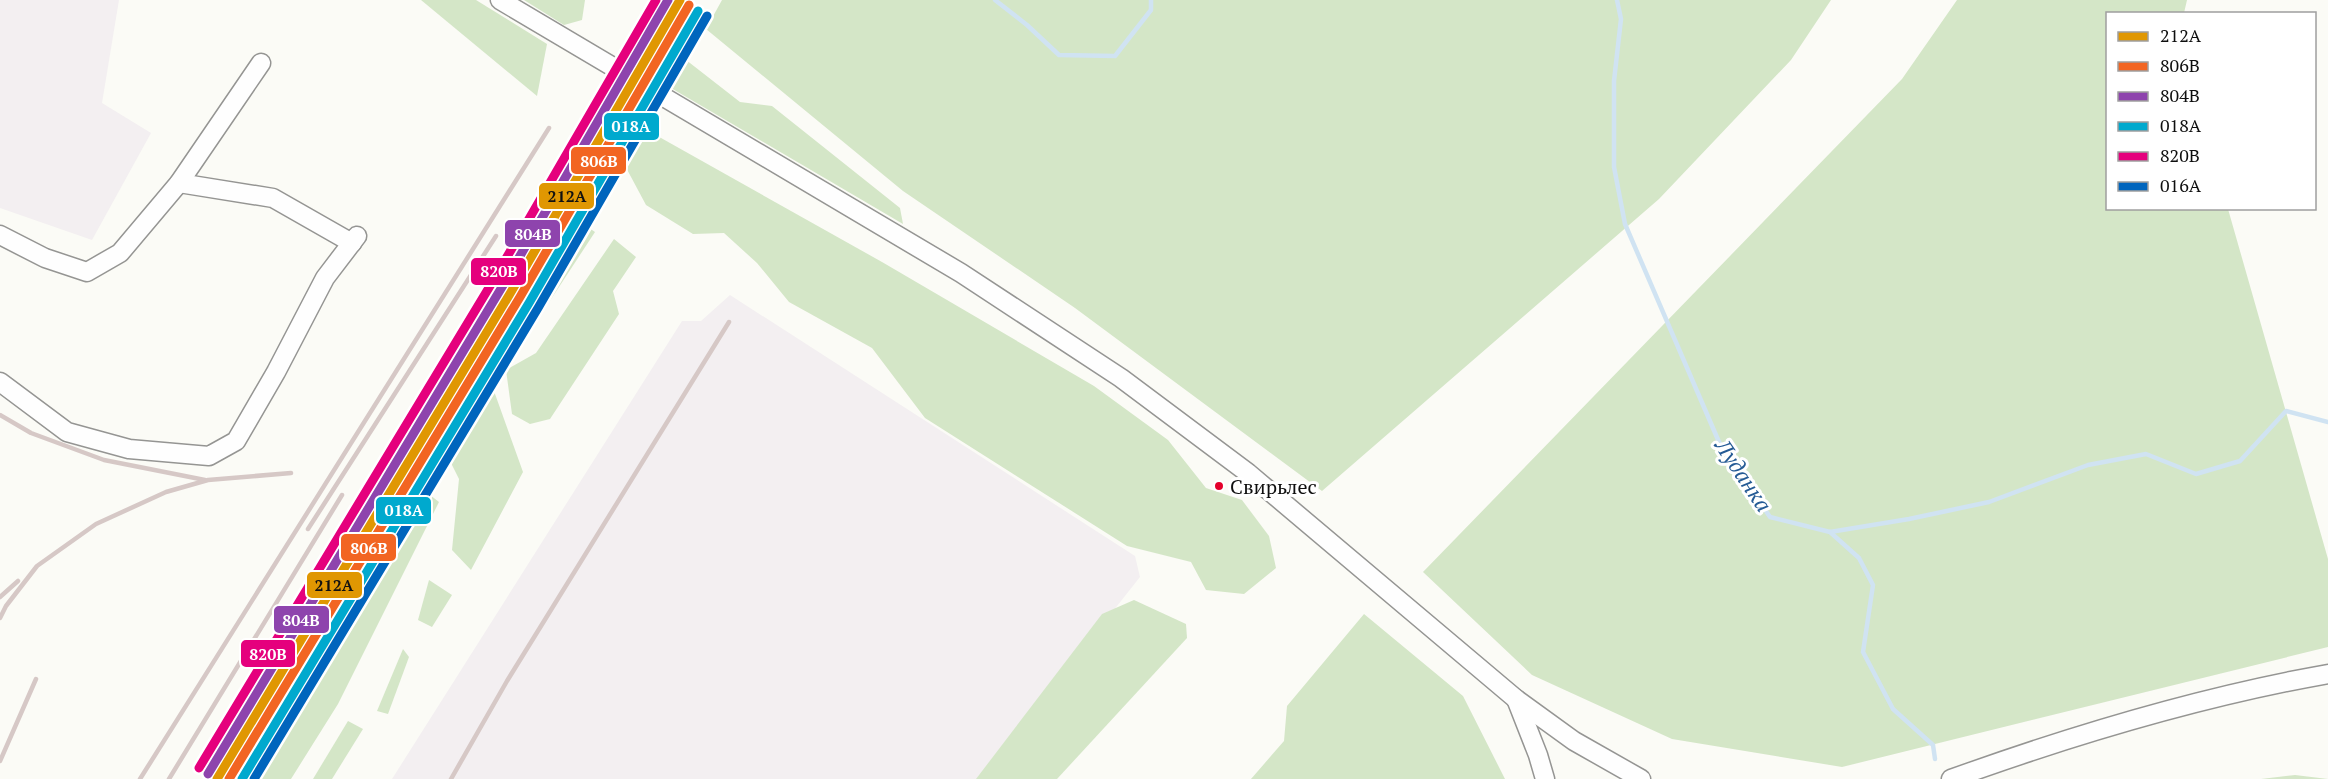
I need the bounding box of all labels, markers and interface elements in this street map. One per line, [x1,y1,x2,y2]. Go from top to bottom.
legend [2106,12,2316,210]
text: 212А [2160,23,2202,47]
text: 806В [2160,53,2200,77]
text: 804В [2160,83,2200,107]
line badge: 018А [603,112,660,141]
text: 018А [2160,113,2202,137]
text: 018А [612,115,651,137]
text: 820В [2160,143,2200,167]
line badge: 806В [570,146,627,175]
text: 806В [580,150,618,172]
text: 016А [2160,173,2202,197]
line badge: 212А [538,182,595,210]
text: 212А [548,185,587,207]
line badge: 804В [504,219,561,248]
text: 804В [514,223,552,245]
line badge: 820В [470,257,527,286]
text: 820В [480,260,518,282]
water label: Луданка [1709,432,1779,517]
place label: Свирьлес [1230,473,1317,500]
marker: Свирьлес [1213,480,1225,492]
line badge: 018А [375,496,432,525]
text: 018А [385,499,424,521]
line badge: 806В [340,533,397,562]
text: 806В [350,537,388,559]
line badge: 212А [306,571,363,599]
text: 212А [315,574,354,596]
line badge: 804В [273,605,330,634]
text: 804В [282,609,320,631]
line badge: 820В [240,639,296,668]
text: 820В [249,643,287,665]

